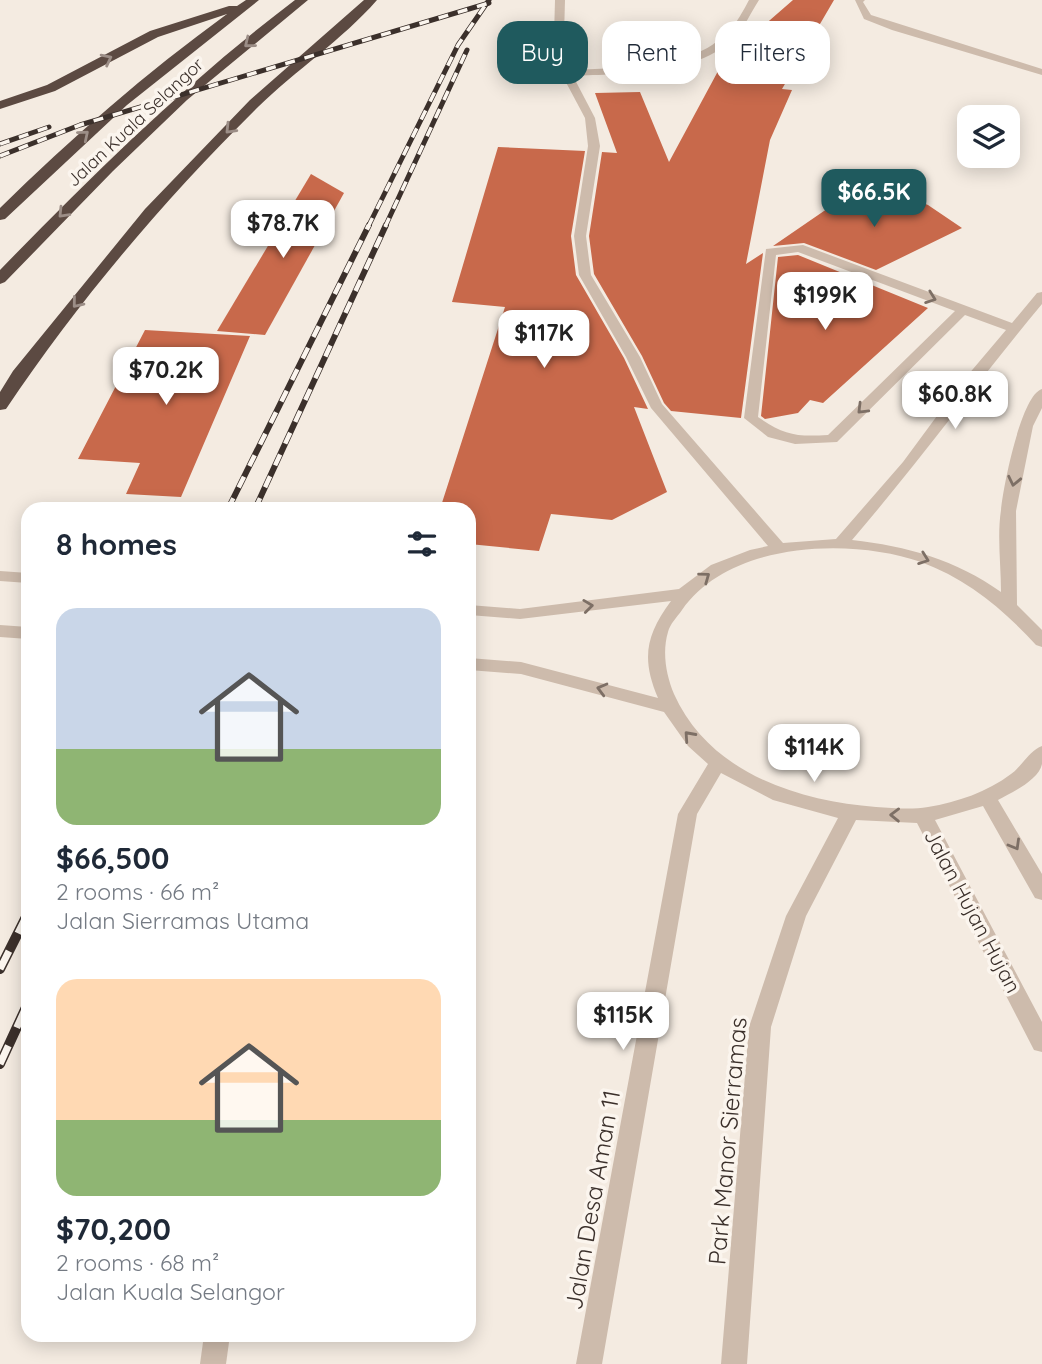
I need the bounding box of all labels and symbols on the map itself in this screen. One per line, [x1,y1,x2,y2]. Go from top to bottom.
one-way arrow [245,35,258,47]
street label: Jalan Kuala Selangor [62,52,208,191]
one-way arrow [100,53,112,67]
one-way arrow [226,120,239,133]
one-way arrow [76,131,89,143]
pin: $66.5K [817,170,931,229]
pin: $78.7K [226,201,340,260]
one-way arrow [59,205,72,218]
pin: $199K [776,272,874,332]
one-way arrow [925,290,937,304]
one-way arrow [73,294,85,307]
pin: $117K [495,310,593,370]
pin: $70.2K [109,348,223,407]
pin: $60.8K [898,372,1012,431]
one-way arrow [857,401,870,414]
one-way arrow [1008,475,1023,487]
one-way arrow [917,551,929,565]
one-way arrow [698,573,710,585]
one-way arrow [582,598,594,613]
one-way arrow [596,683,608,698]
pin: $114K [765,724,863,784]
one-way arrow [685,731,697,744]
one-way arrow [889,807,900,823]
street label: Jalan Hujan Hujan [919,825,1027,997]
one-way arrow [1007,838,1020,850]
pin: $115K [574,992,672,1052]
street label: Park Manor Sierramas [701,1016,753,1266]
street label: Jalan Desa Aman 11 [558,1088,626,1312]

